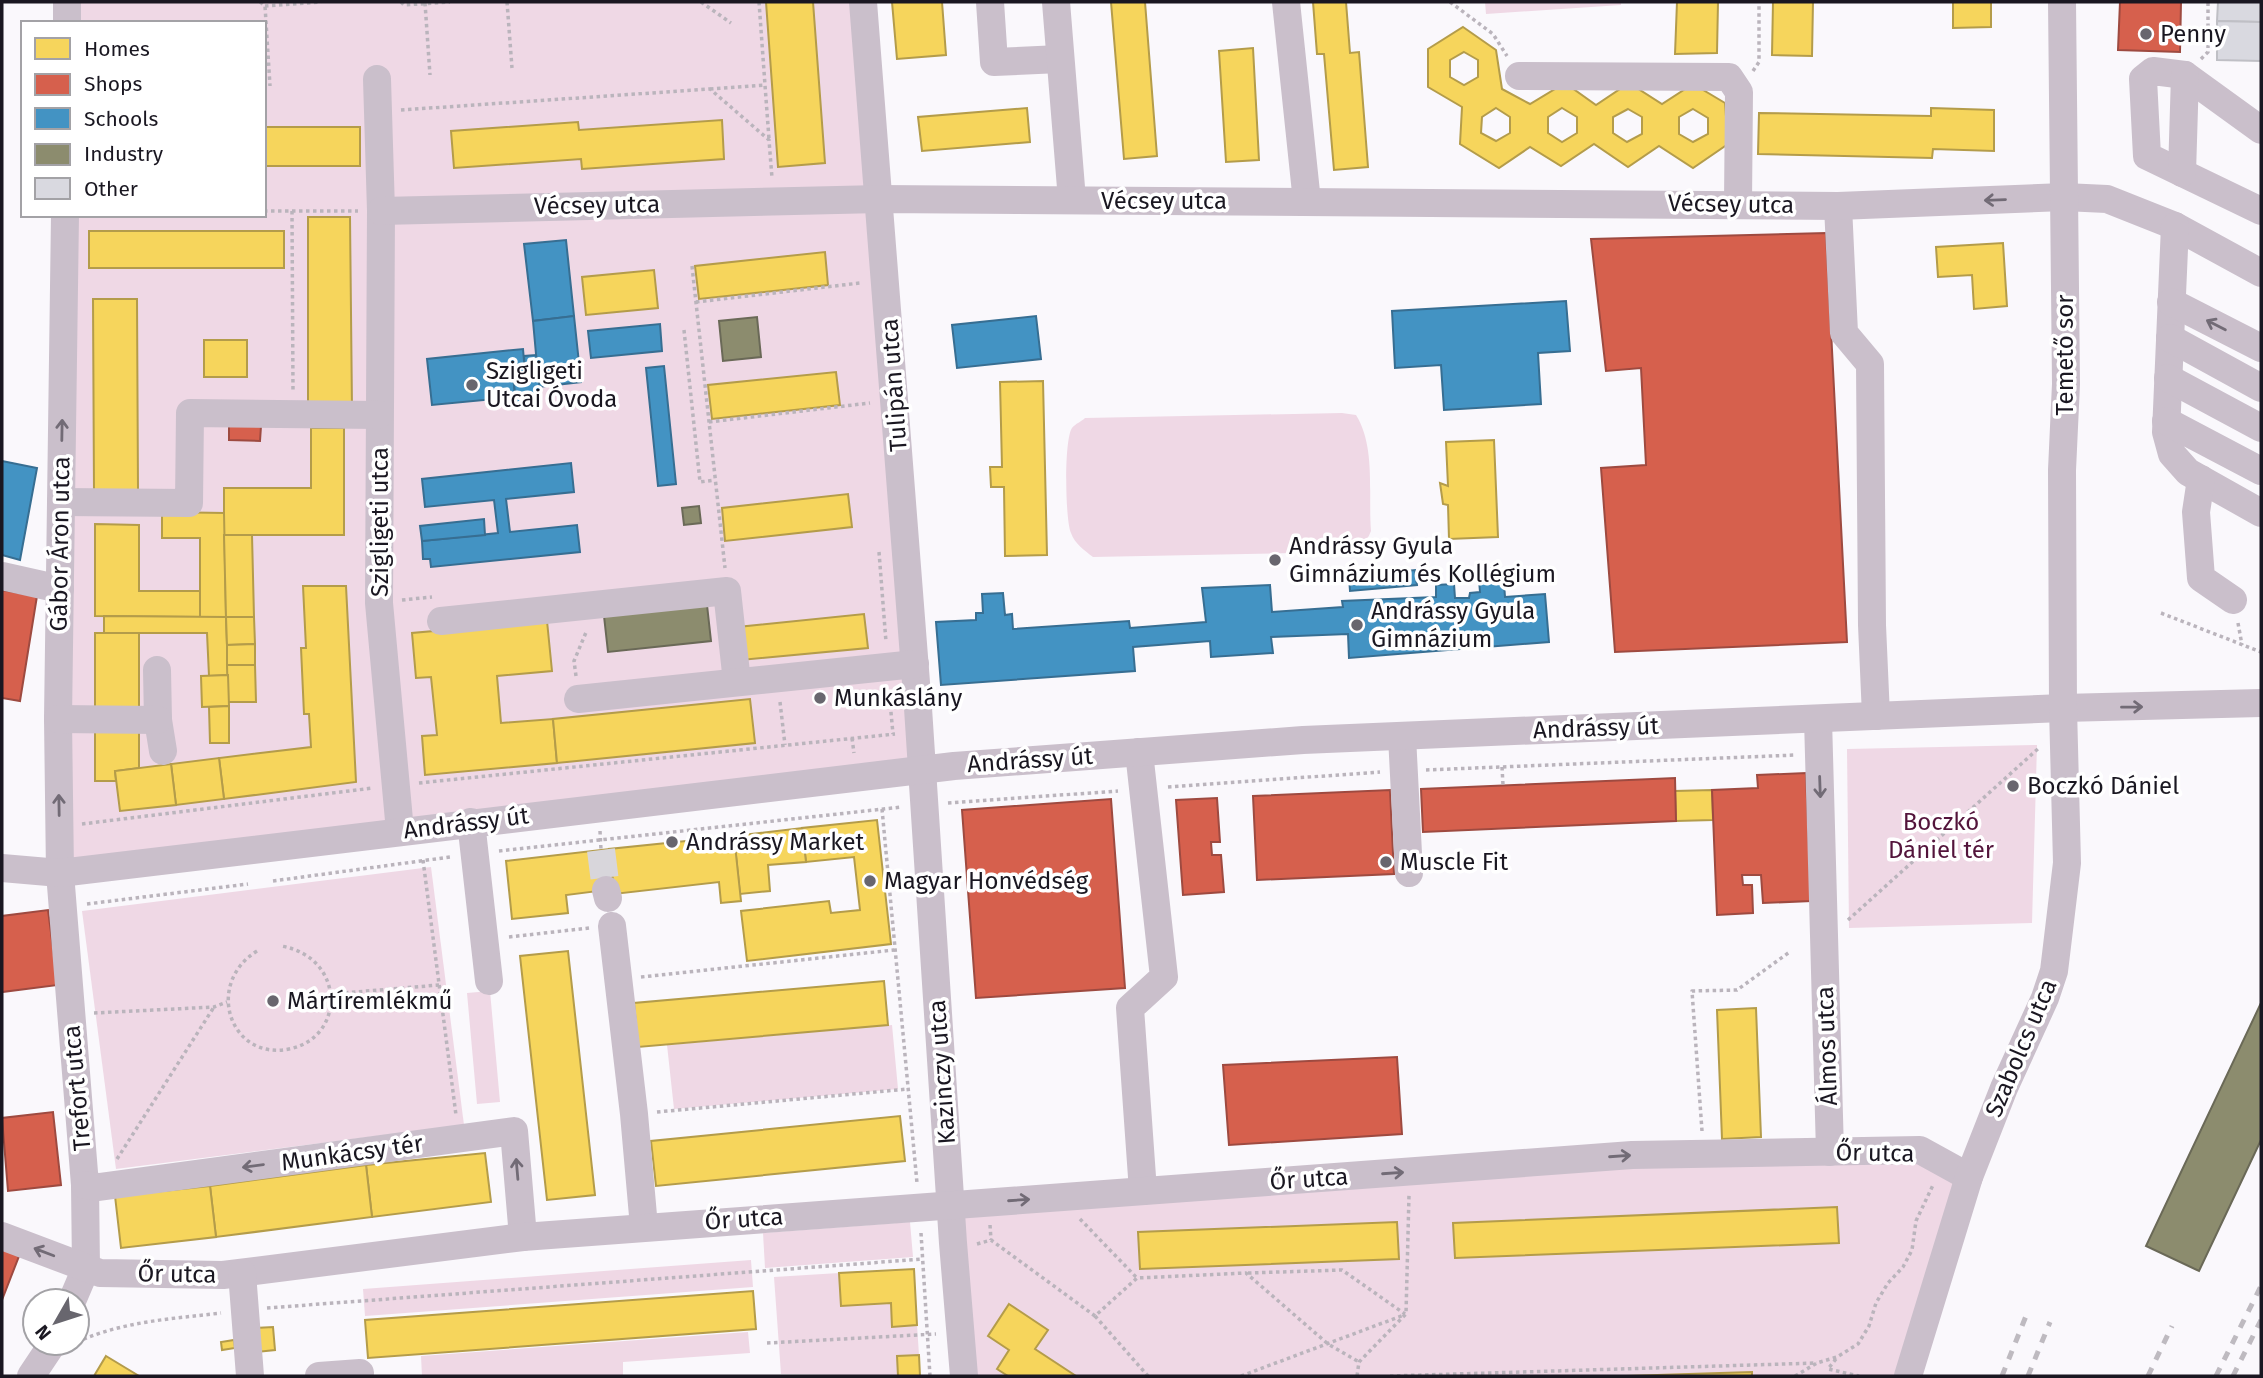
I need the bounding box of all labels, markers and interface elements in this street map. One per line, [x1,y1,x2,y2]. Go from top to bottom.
place label: Penny [2160,20,2226,48]
legend [21,21,266,217]
marker: Penny [2138,26,2154,42]
text: Homes [84,36,150,62]
text: Shops [84,71,142,97]
text: Schools [84,106,158,132]
text: Industry [84,141,164,167]
text: Other [84,176,138,202]
street label: Vécsey utca [1101,187,1227,215]
street label: Vécsey utca [1668,189,1794,219]
street label: Vécsey utca [534,190,660,220]
one-way arrow [1984,194,2007,207]
street label: Temető sor [2051,294,2079,415]
street label: Tulipán utca [875,318,913,452]
one-way arrow [2206,318,2227,332]
place label: Szigligeti Utcai Óvoda [486,357,617,413]
marker: Szigligeti Utcai Óvoda [464,377,480,393]
one-way arrow [55,419,69,442]
street label: Szigligeti utca [366,447,394,597]
street label: Gábor Áron utca [43,456,76,632]
place label: Andrássy Gyula Gimnázium és Kollégium [1289,532,1556,588]
marker: Andrássy Gyula Gimnázium és Kollégium [1267,552,1283,568]
place label: Andrássy Gyula Gimnázium [1371,597,1535,653]
marker: Andrássy Gyula Gimnázium [1349,617,1365,633]
place label: Munkáslány [834,684,963,712]
marker: Munkáslány [812,690,828,706]
one-way arrow [2120,700,2143,713]
street label: Andrássy út [1533,712,1660,744]
street label: Andrássy út [966,742,1094,778]
place label: Boczkó Dániel [2027,772,2179,800]
one-way arrow [1814,775,1827,798]
marker: Boczkó Dániel [2005,778,2021,794]
one-way arrow [52,794,66,817]
street label: Andrássy út [402,801,531,845]
park label: Boczkó Dániel tér [1888,808,1995,864]
place label: Andrássy Market [686,828,864,856]
marker: Andrássy Market [664,834,680,850]
place label: Muscle Fit [1400,848,1508,876]
marker: Muscle Fit [1378,854,1394,870]
place label: Magyar Honvédség [884,867,1089,895]
marker: Magyar Honvédség [862,873,878,889]
street label: Szabolcs utca [1979,975,2063,1121]
street label: Álmos utca [1810,986,1843,1106]
place label: Mártíremlékmű [287,987,452,1015]
marker: Mártíremlékmű [265,993,281,1009]
street label: Kazinczy utca [923,999,961,1145]
street label: Trefort utca [58,1024,96,1152]
street label: Munkácsy tér [279,1129,425,1177]
street label: Őr utca [1835,1136,1915,1168]
one-way arrow [1608,1149,1630,1162]
one-way arrow [510,1158,523,1181]
one-way arrow [242,1160,265,1173]
street label: Őr utca [1269,1160,1349,1196]
one-way arrow [1381,1166,1404,1179]
one-way arrow [1007,1193,1030,1206]
street label: Őr utca [704,1200,784,1236]
one-way arrow [33,1244,55,1257]
street label: Őr utca [137,1257,217,1289]
north arrow [21,1287,91,1357]
text: N [30,1320,56,1345]

